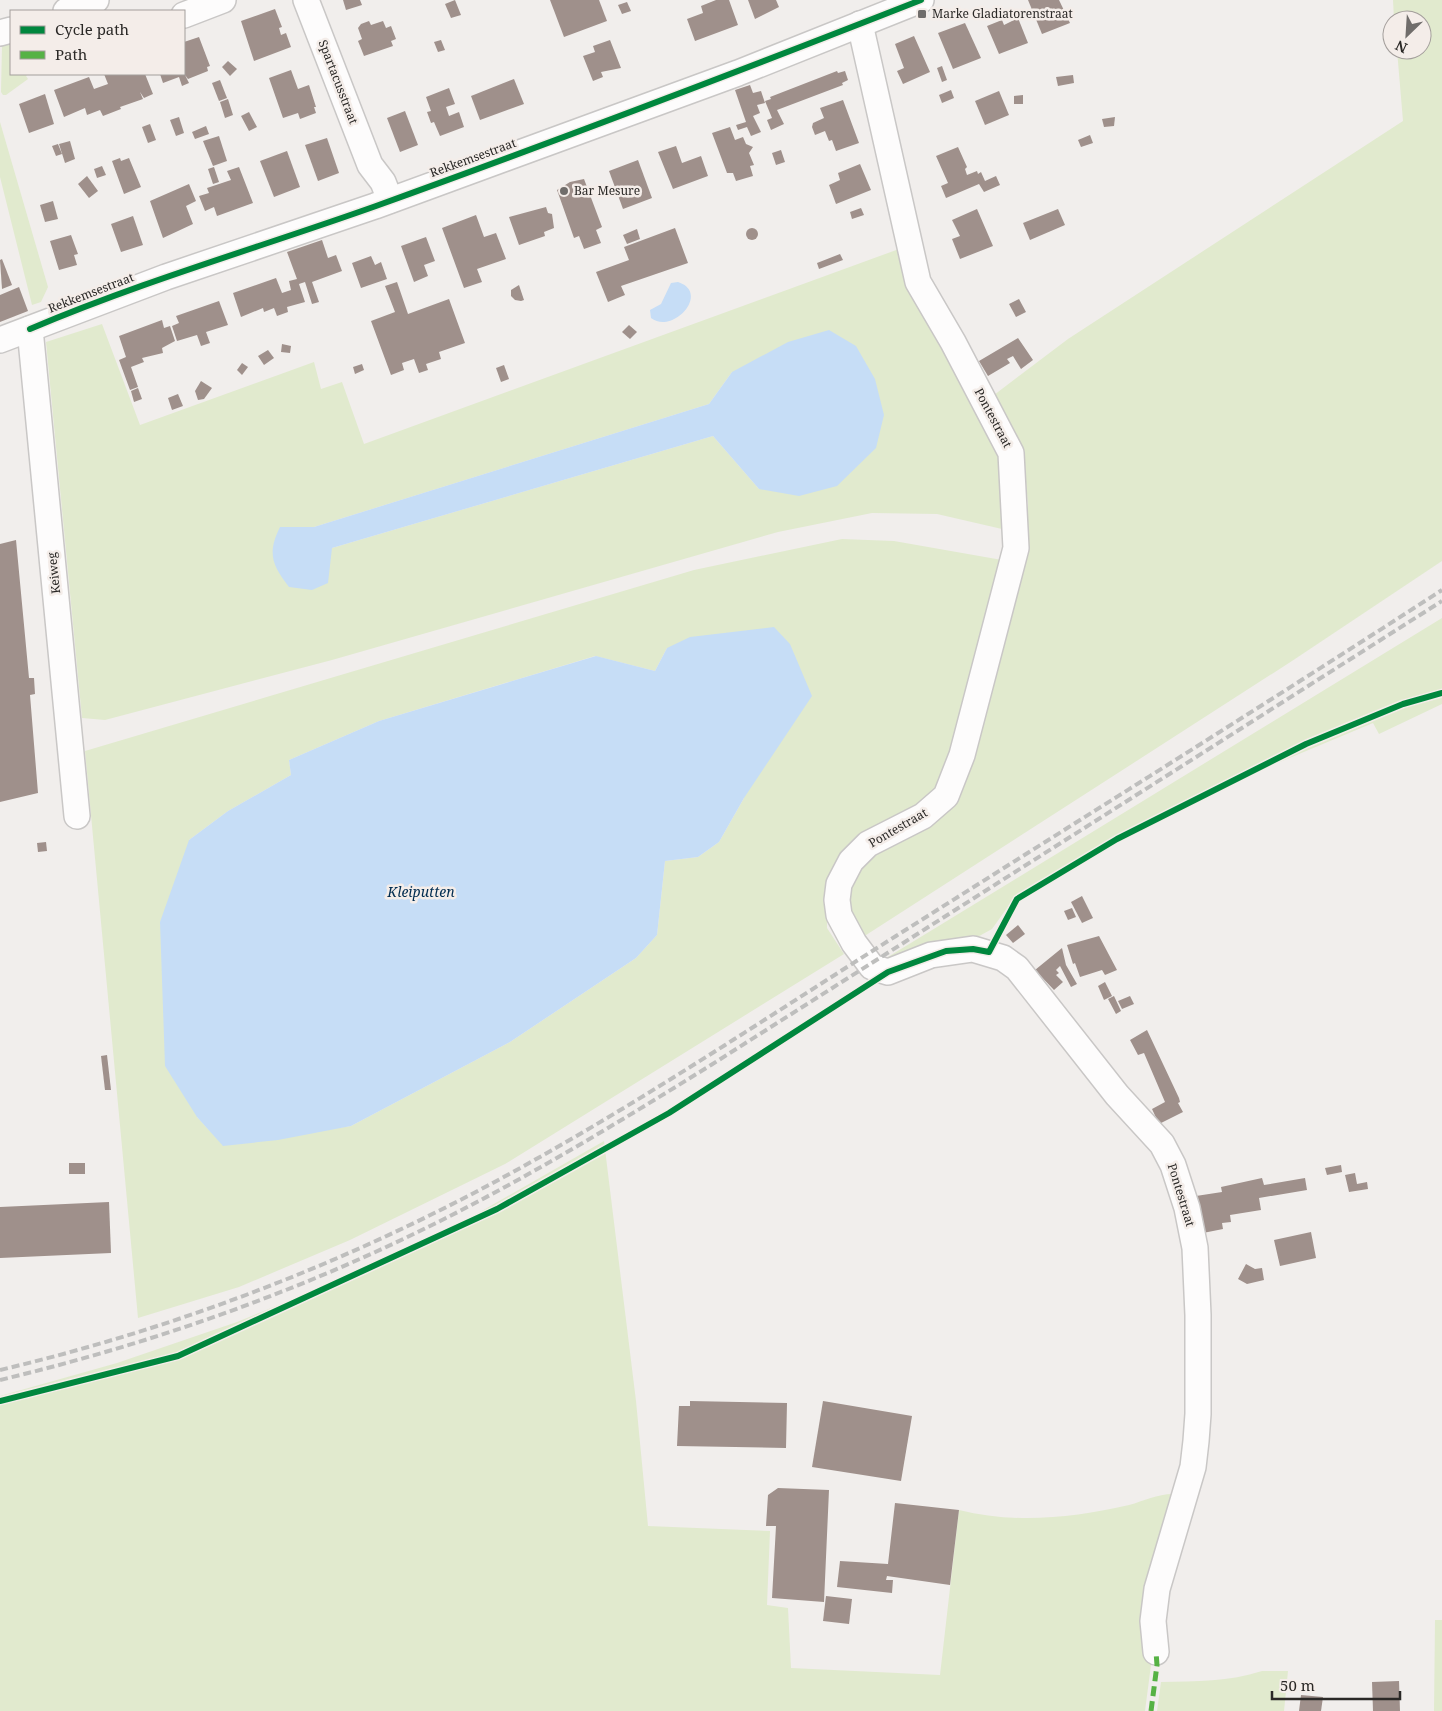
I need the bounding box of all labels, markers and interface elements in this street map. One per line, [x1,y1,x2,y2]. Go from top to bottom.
place label: Marke Gladiatorenstraat [932,5,1073,22]
marker: Marke Gladiatorenstraat [916,8,928,20]
legend [10,10,185,75]
north arrow [1382,10,1432,60]
text: Cycle path [55,19,130,39]
text: N [1392,36,1410,58]
street label: Spartacusstraat [315,37,362,126]
text: Path [55,44,88,64]
street label: Rekkemsestraat [427,134,518,181]
place label: Bar Mesure [574,182,640,199]
marker: Bar Mesure [558,185,570,197]
street label: Rekkemsestraat [46,268,136,317]
street label: Pontestraat [971,385,1016,451]
street label: Keiweg [43,551,64,595]
street label: Pontestraat [865,804,930,851]
water label: Kleiputten [386,882,455,901]
street label: Pontestraat [1164,1161,1199,1229]
scale bar [1272,1668,1400,1700]
text: 50 m [1280,1675,1315,1695]

